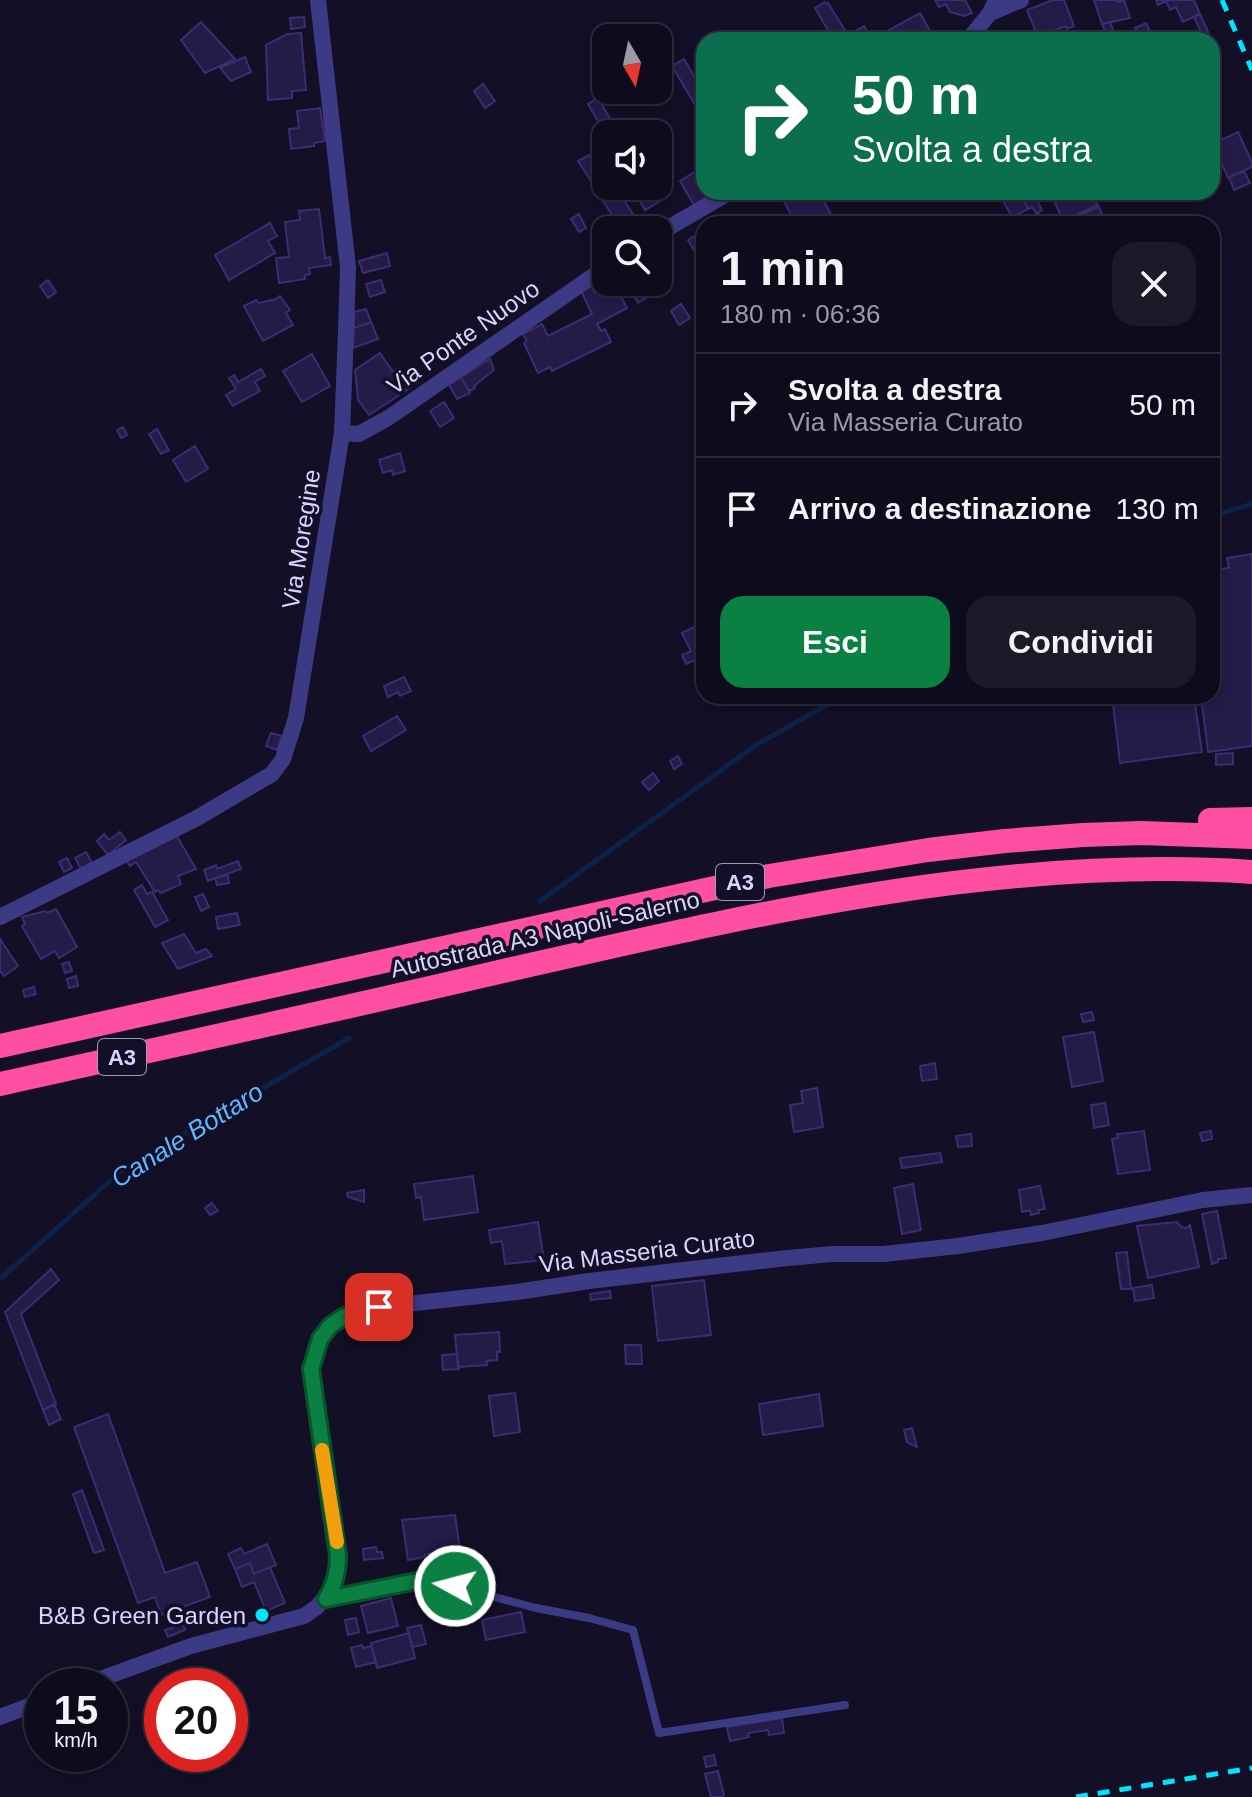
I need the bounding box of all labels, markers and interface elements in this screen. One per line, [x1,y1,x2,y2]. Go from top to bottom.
north arrow [592,24,672,104]
map controls [592,24,672,296]
text: 50 m [852,63,980,126]
icon: right [720,64,824,168]
button: sound [592,120,672,200]
text: Svolta a destra [852,129,1092,170]
button: search [592,216,672,296]
text: 1 min [720,242,845,295]
button: close [1112,242,1196,326]
street label: Via Ponte Nuovo [382,274,544,400]
text: 180 m · 06:36 [720,299,880,329]
text: Svolta a destra [788,373,1001,406]
icon: right [720,383,764,427]
text: 50 m [1129,388,1196,421]
text: Via Masseria Curato [788,407,1023,437]
street label: Via Moregine [277,467,325,611]
icon: arrive [720,487,764,531]
text: Arrivo a destinazione [788,492,1091,525]
text: 130 m [1115,492,1199,525]
button: Esci [720,596,950,688]
button: Condividi [966,596,1196,688]
road number: A3 [716,864,764,900]
street label: Autostrada A3 Napoli-Salerno [388,885,702,983]
road number: A3 [98,1039,146,1075]
water label: Canale Bottaro [106,1076,268,1194]
street label: Via Masseria Curato [538,1224,756,1278]
pin [345,1273,413,1341]
icon: arrive [357,1285,401,1329]
position arrow [413,1544,497,1628]
place label: B&B Green Garden [38,1602,246,1629]
marker: B&B Green Garden [253,1606,271,1624]
speed limit sign: 20 [144,1668,248,1772]
text: 15 [54,1688,98,1732]
text: km/h [54,1729,98,1751]

